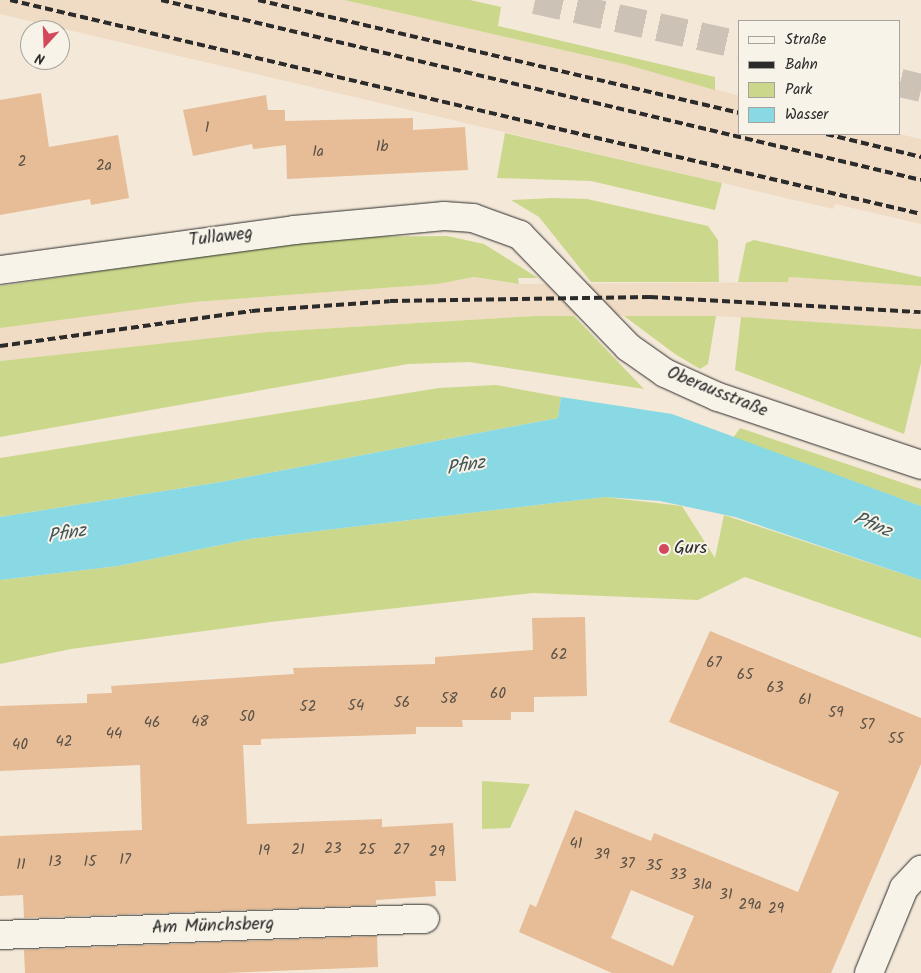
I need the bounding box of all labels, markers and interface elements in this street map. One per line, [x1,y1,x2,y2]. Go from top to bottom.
north arrow [20,20,70,70]
legend [738,20,901,135]
text: Straße [785,28,826,52]
text: N [32,46,48,70]
text: Bahn [785,53,818,77]
text: Park [785,78,812,102]
text: Wasser [785,103,828,127]
house number: 1 [205,120,209,138]
house number: 1b [376,139,388,157]
house number: 1a [312,144,324,162]
house number: 2 [18,154,26,172]
house number: 2a [96,158,112,176]
street label: Tullaweg [188,223,254,253]
street label: Oberausstraße [663,363,771,423]
water label: Pfinz [445,452,487,482]
water label: Pfinz [850,508,894,544]
water label: Pfinz [46,520,88,550]
place label: Gurs [674,538,707,560]
marker: Gurs [658,543,670,555]
house number: 62 [550,647,568,665]
house number: 67 [706,655,722,673]
house number: 65 [737,667,753,685]
house number: 63 [767,680,783,698]
house number: 60 [490,686,506,704]
house number: 58 [440,691,458,709]
house number: 61 [798,692,812,710]
house number: 56 [394,695,410,713]
house number: 54 [348,698,364,716]
house number: 52 [300,699,316,717]
house number: 59 [828,705,844,723]
house number: 50 [239,709,255,727]
house number: 48 [191,714,209,732]
house number: 46 [144,715,160,733]
house number: 57 [860,717,874,735]
house number: 44 [106,726,122,744]
house number: 55 [888,731,904,749]
house number: 42 [56,734,72,752]
house number: 40 [12,737,28,755]
house number: 41 [570,836,582,854]
house number: 23 [324,841,342,859]
house number: 21 [291,842,305,860]
house number: 25 [359,842,375,860]
house number: 27 [393,842,409,860]
house number: 19 [258,843,270,861]
house number: 29 [429,844,445,862]
house number: 39 [594,847,610,865]
house number: 17 [119,852,131,870]
house number: 13 [48,854,62,872]
house number: 15 [84,854,96,872]
house number: 37 [619,856,635,874]
house number: 11 [16,857,26,875]
house number: 35 [646,858,662,876]
house number: 33 [669,867,687,885]
house number: 31a [692,877,712,895]
house number: 31 [719,887,733,905]
house number: 29a [738,897,762,915]
house number: 29 [768,901,784,919]
street label: Am Münchsberg [152,914,274,940]

